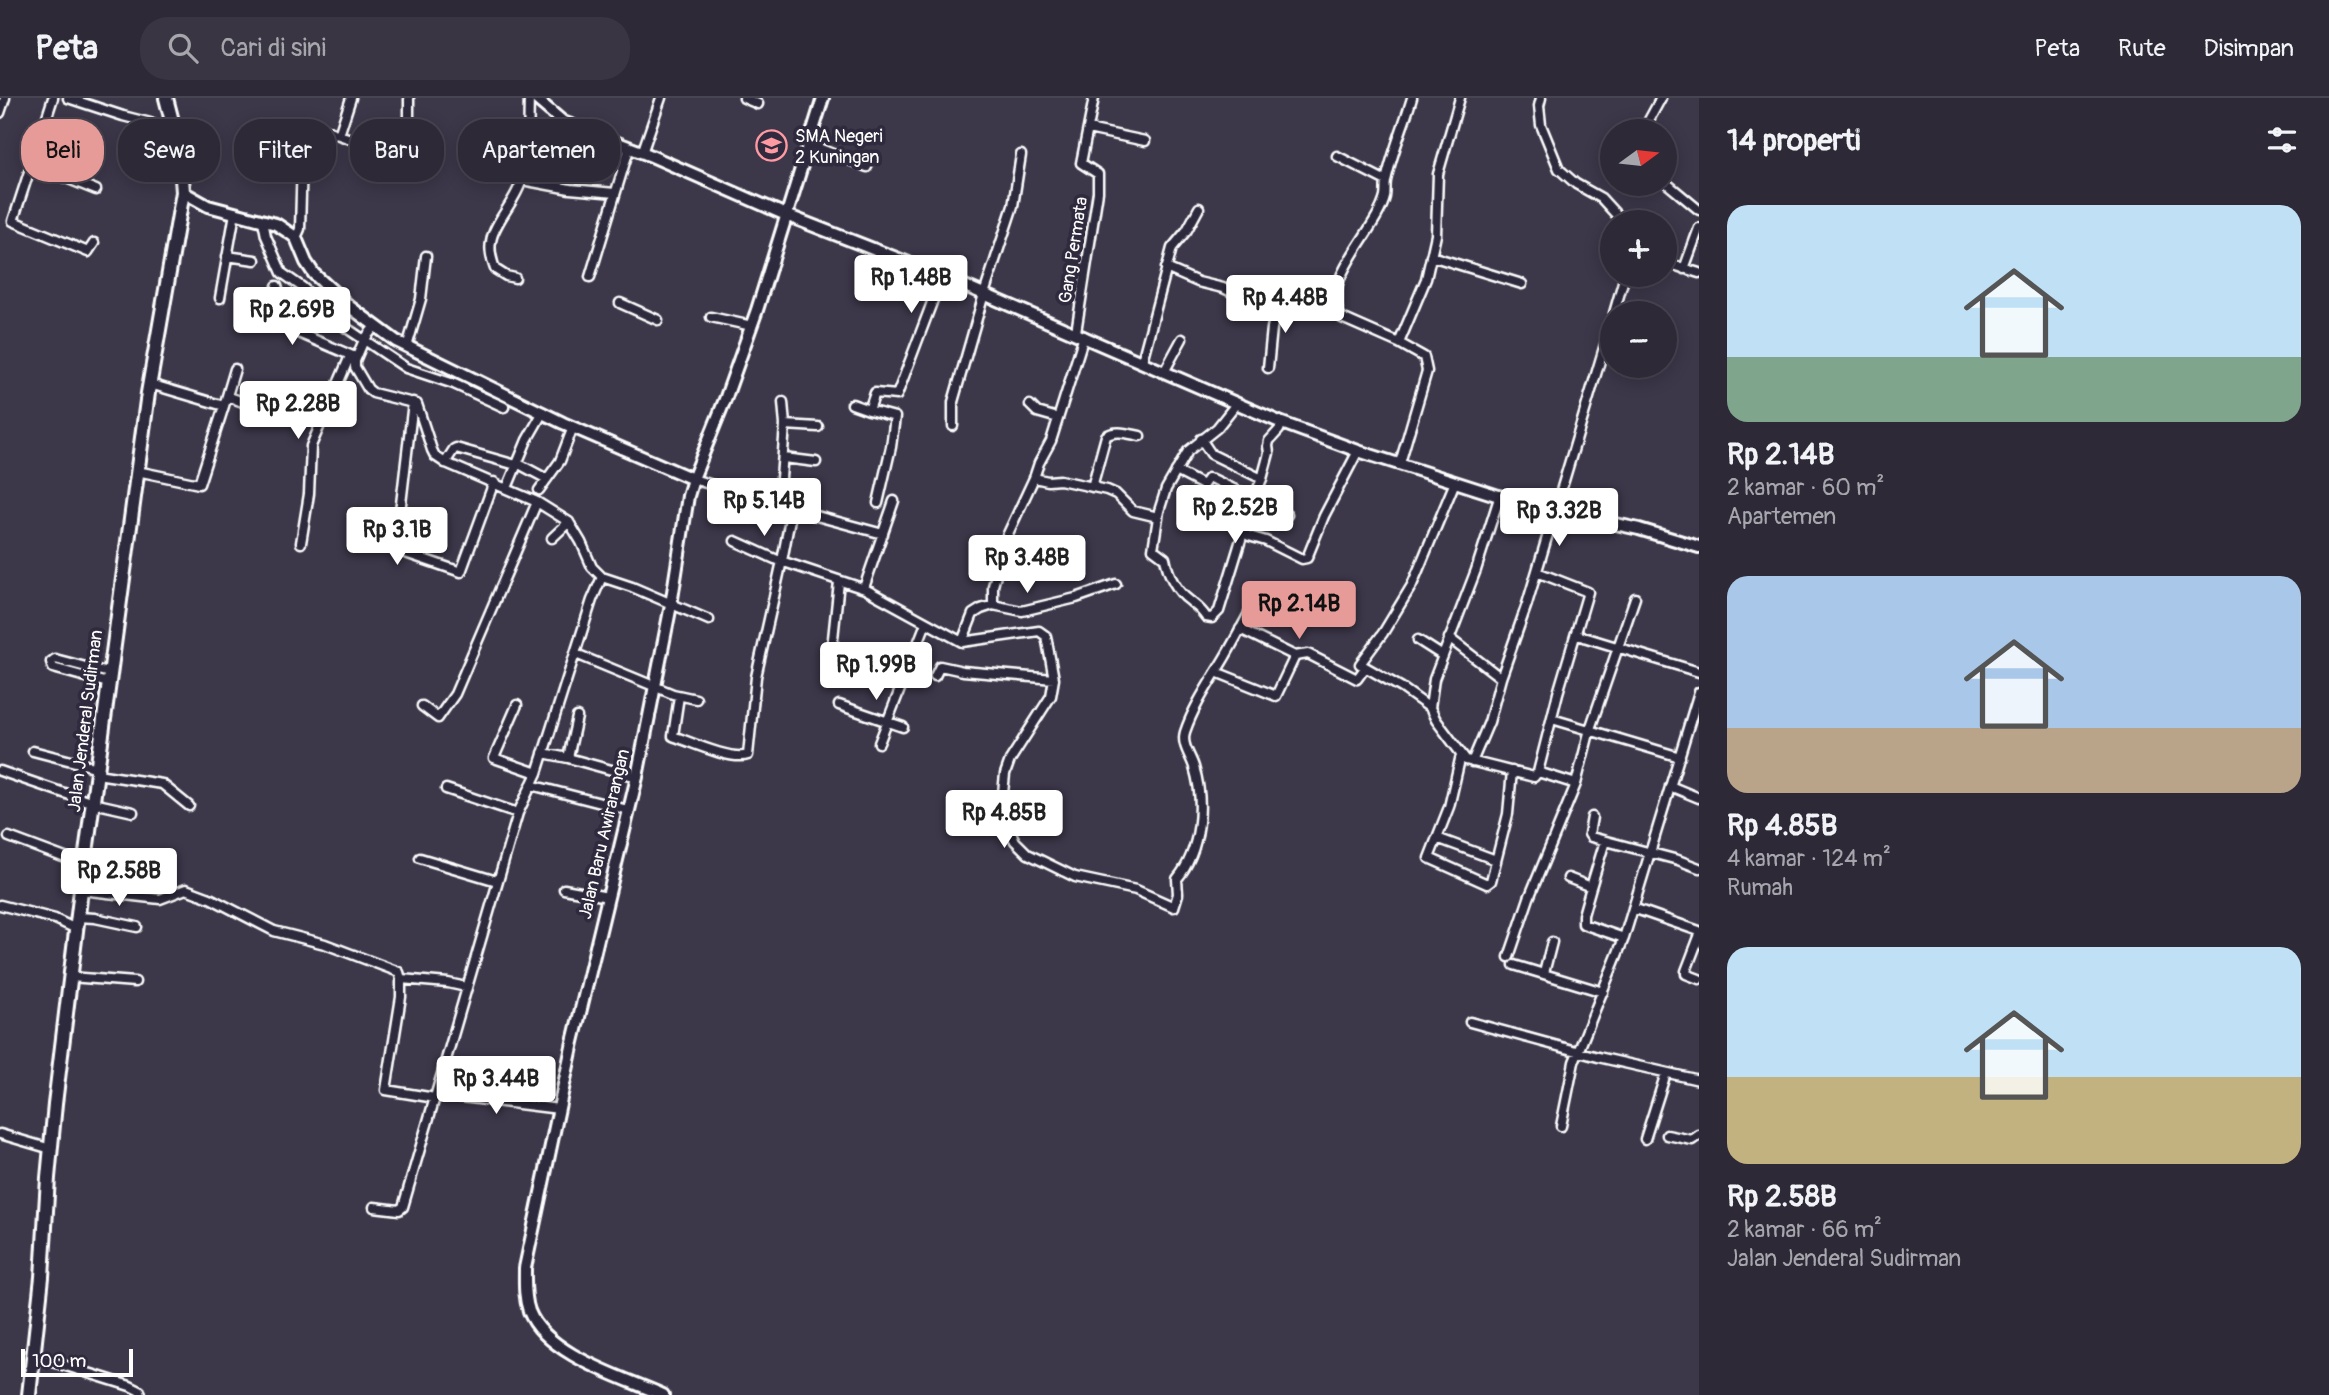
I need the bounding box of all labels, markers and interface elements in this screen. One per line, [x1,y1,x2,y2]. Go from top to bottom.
search box [140,17,630,80]
text: Peta [35,28,98,69]
icon: search [164,29,202,67]
text: Cari di sini [220,32,326,64]
text: Peta [2034,34,2080,63]
text: Rute [2118,34,2166,63]
text: Disimpan [2204,34,2294,63]
chip: Beli [21,119,104,182]
chip: Sewa [118,119,220,182]
chip: Filter [234,119,336,182]
chip: Baru [350,119,444,182]
chip: Apartemen [458,119,620,182]
north arrow [1600,119,1676,196]
map controls [1600,119,1677,378]
icon: filters [2263,121,2301,159]
text: 14 properti [1727,122,1860,159]
place label: SMA Negeri 2 Kuningan [795,125,883,169]
school or university icon: SMA Negeri 2 Kuningan [755,129,789,163]
street label: Gang Permata [1054,195,1093,305]
button: + [1600,210,1677,287]
icon: home [1951,250,2077,376]
pin: Rp 1.48B [839,256,983,315]
text: Rp 1.48B [870,263,952,292]
pin: Rp 4.48B [1213,275,1357,335]
text: Rp 4.48B [1242,283,1328,312]
pin: Rp 2.69B [220,288,364,347]
text: Rp 2.69B [249,295,335,324]
button: − [1600,301,1677,378]
pin: Rp 2.28B [226,382,370,441]
text: Rp 2.28B [256,389,340,418]
text: Rp 2.14B [1727,436,1835,473]
text: 2 kamar · 60 m² [1727,473,1884,502]
pin: Rp 5.14B [692,478,836,538]
text: Rp 5.14B [723,486,805,515]
pin: Rp 2.52B [1163,486,1307,545]
pin: Rp 3.32B [1487,489,1631,548]
text: Rp 2.52B [1192,493,1278,522]
text: Rp 3.32B [1516,496,1602,525]
text: Apartemen [1727,502,1836,531]
pin: Rp 3.1B [332,508,462,567]
text: Rp 3.1B [362,515,432,544]
pin: Rp 3.48B [955,536,1099,595]
text: Rp 3.48B [985,543,1070,572]
pin: Rp 2.14B [1227,582,1371,641]
text: Rp 2.14B [1258,589,1340,618]
icon: home [1951,621,2077,747]
street label: Jalan Jenderal Sudirman [63,629,108,813]
pin: Rp 1.99B [804,642,948,702]
text: Rp 1.99B [836,650,916,679]
street label: Jalan Baru Awirarangan [574,747,635,921]
pin: Rp 4.85B [932,790,1076,850]
text: Rp 4.85B [962,798,1046,827]
text: Rp 4.85B [1727,807,1837,844]
text: 4 kamar · 124 m² [1727,844,1891,873]
pin: Rp 2.58B [47,848,191,908]
text: Rp 2.58B [77,856,161,885]
text: Rumah [1727,873,1793,902]
icon: home [1951,992,2077,1118]
pin: Rp 3.44B [424,1056,568,1116]
text: Rp 3.44B [453,1064,539,1093]
text: Rp 2.58B [1727,1178,1837,1215]
text: 2 kamar · 66 m² [1727,1215,1882,1244]
text: Jalan Jenderal Sudirman [1727,1244,1961,1273]
scale bar [21,1346,133,1378]
text: 100 m [32,1349,86,1373]

